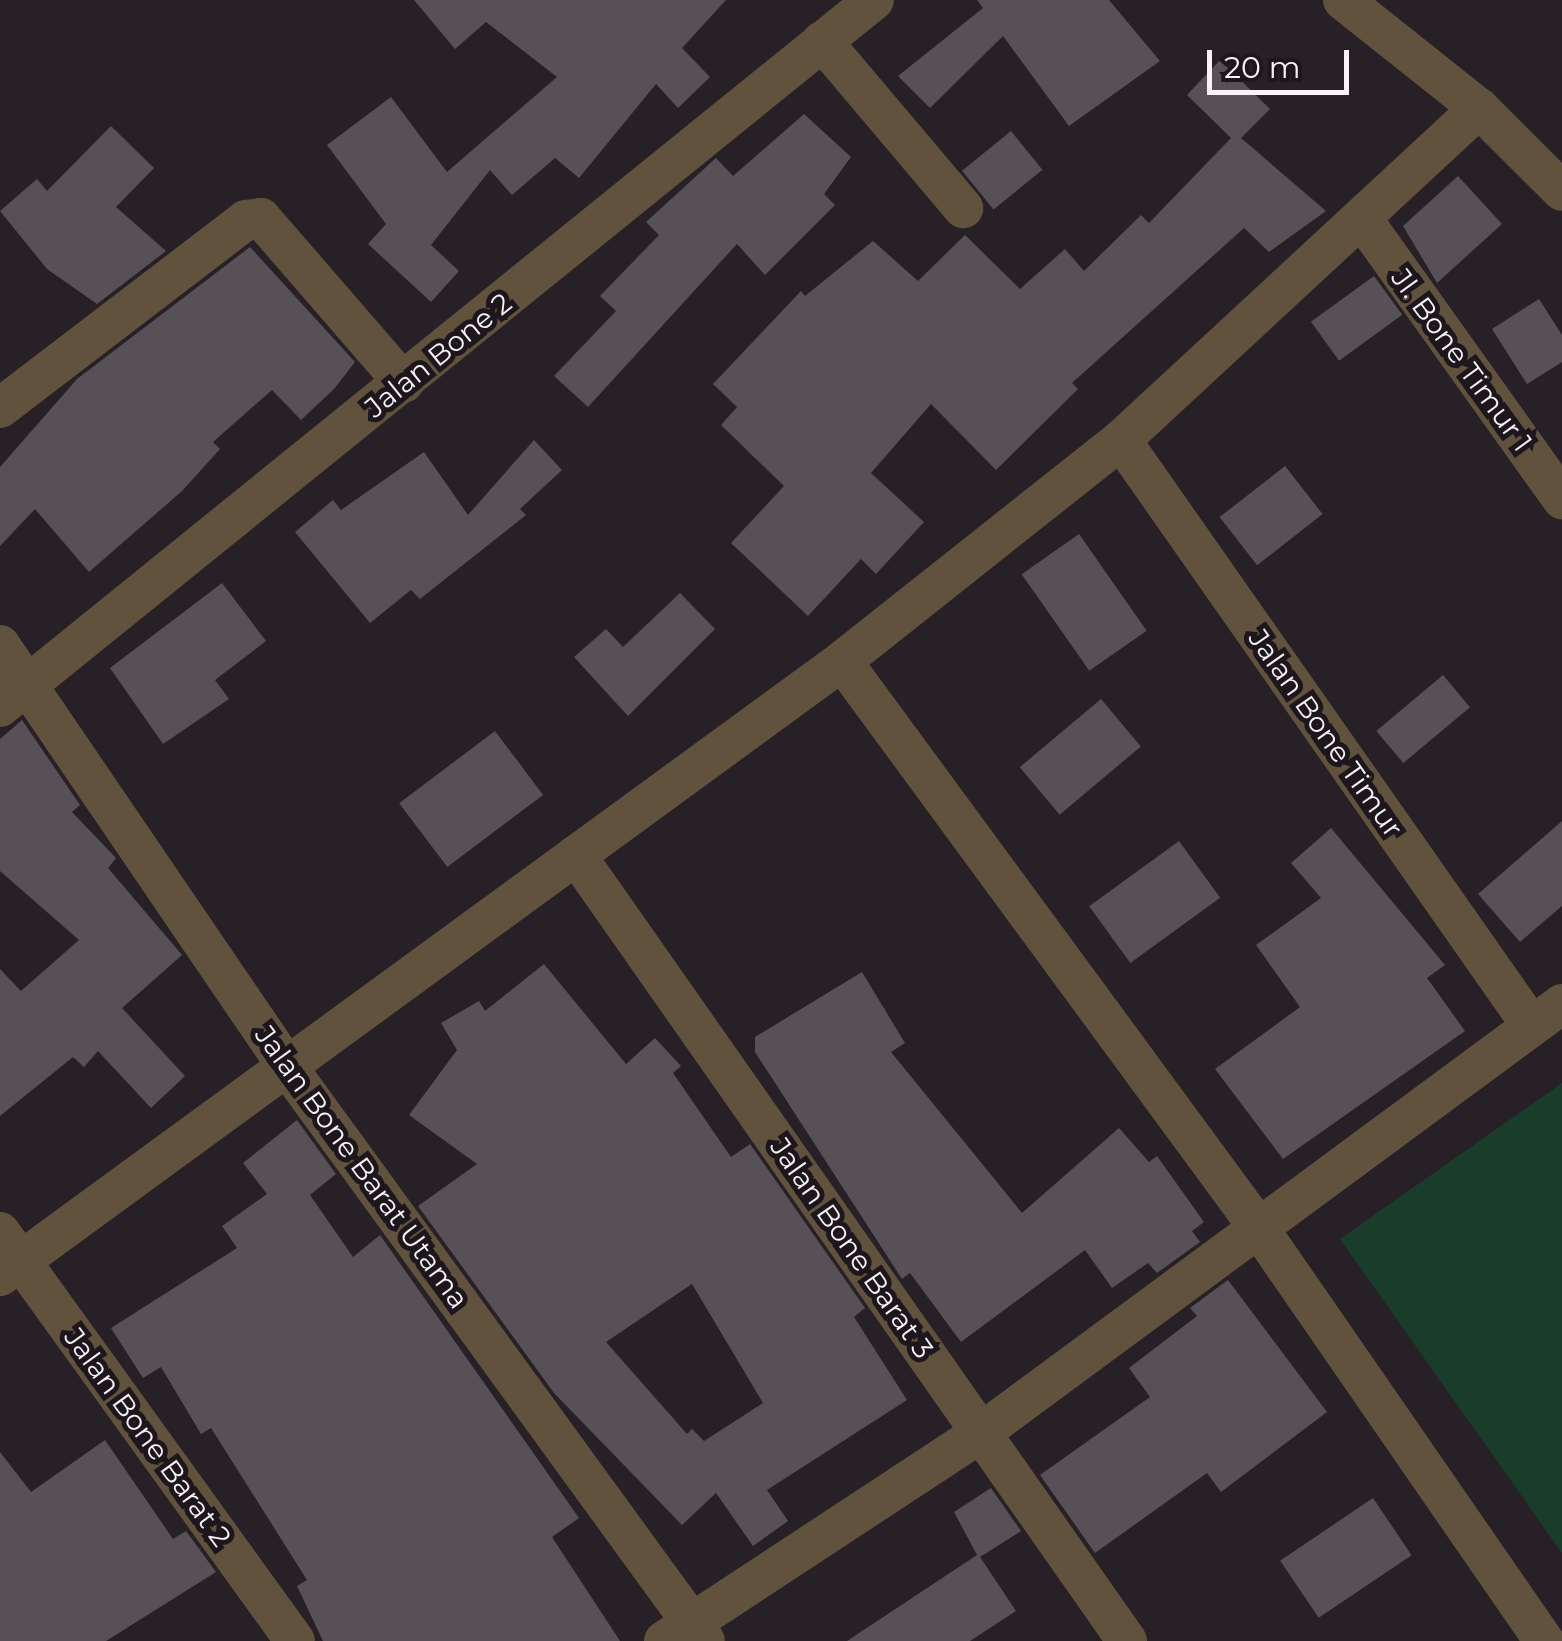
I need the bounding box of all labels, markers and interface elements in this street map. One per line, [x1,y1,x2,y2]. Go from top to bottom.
scale bar [1212,30,1354,92]
text: 20 m [1224,49,1301,86]
street label: Jl. Bone Timur 1 [1384,262,1540,458]
street label: Jalan Bone 2 [358,286,518,424]
street label: Jalan Bone Timur [1242,623,1410,843]
street label: Jalan Bone Barat Utama [248,1019,476,1315]
street label: Jalan Bone Barat 3 [763,1131,941,1365]
street label: Jalan Bone Barat 2 [58,1321,238,1553]

